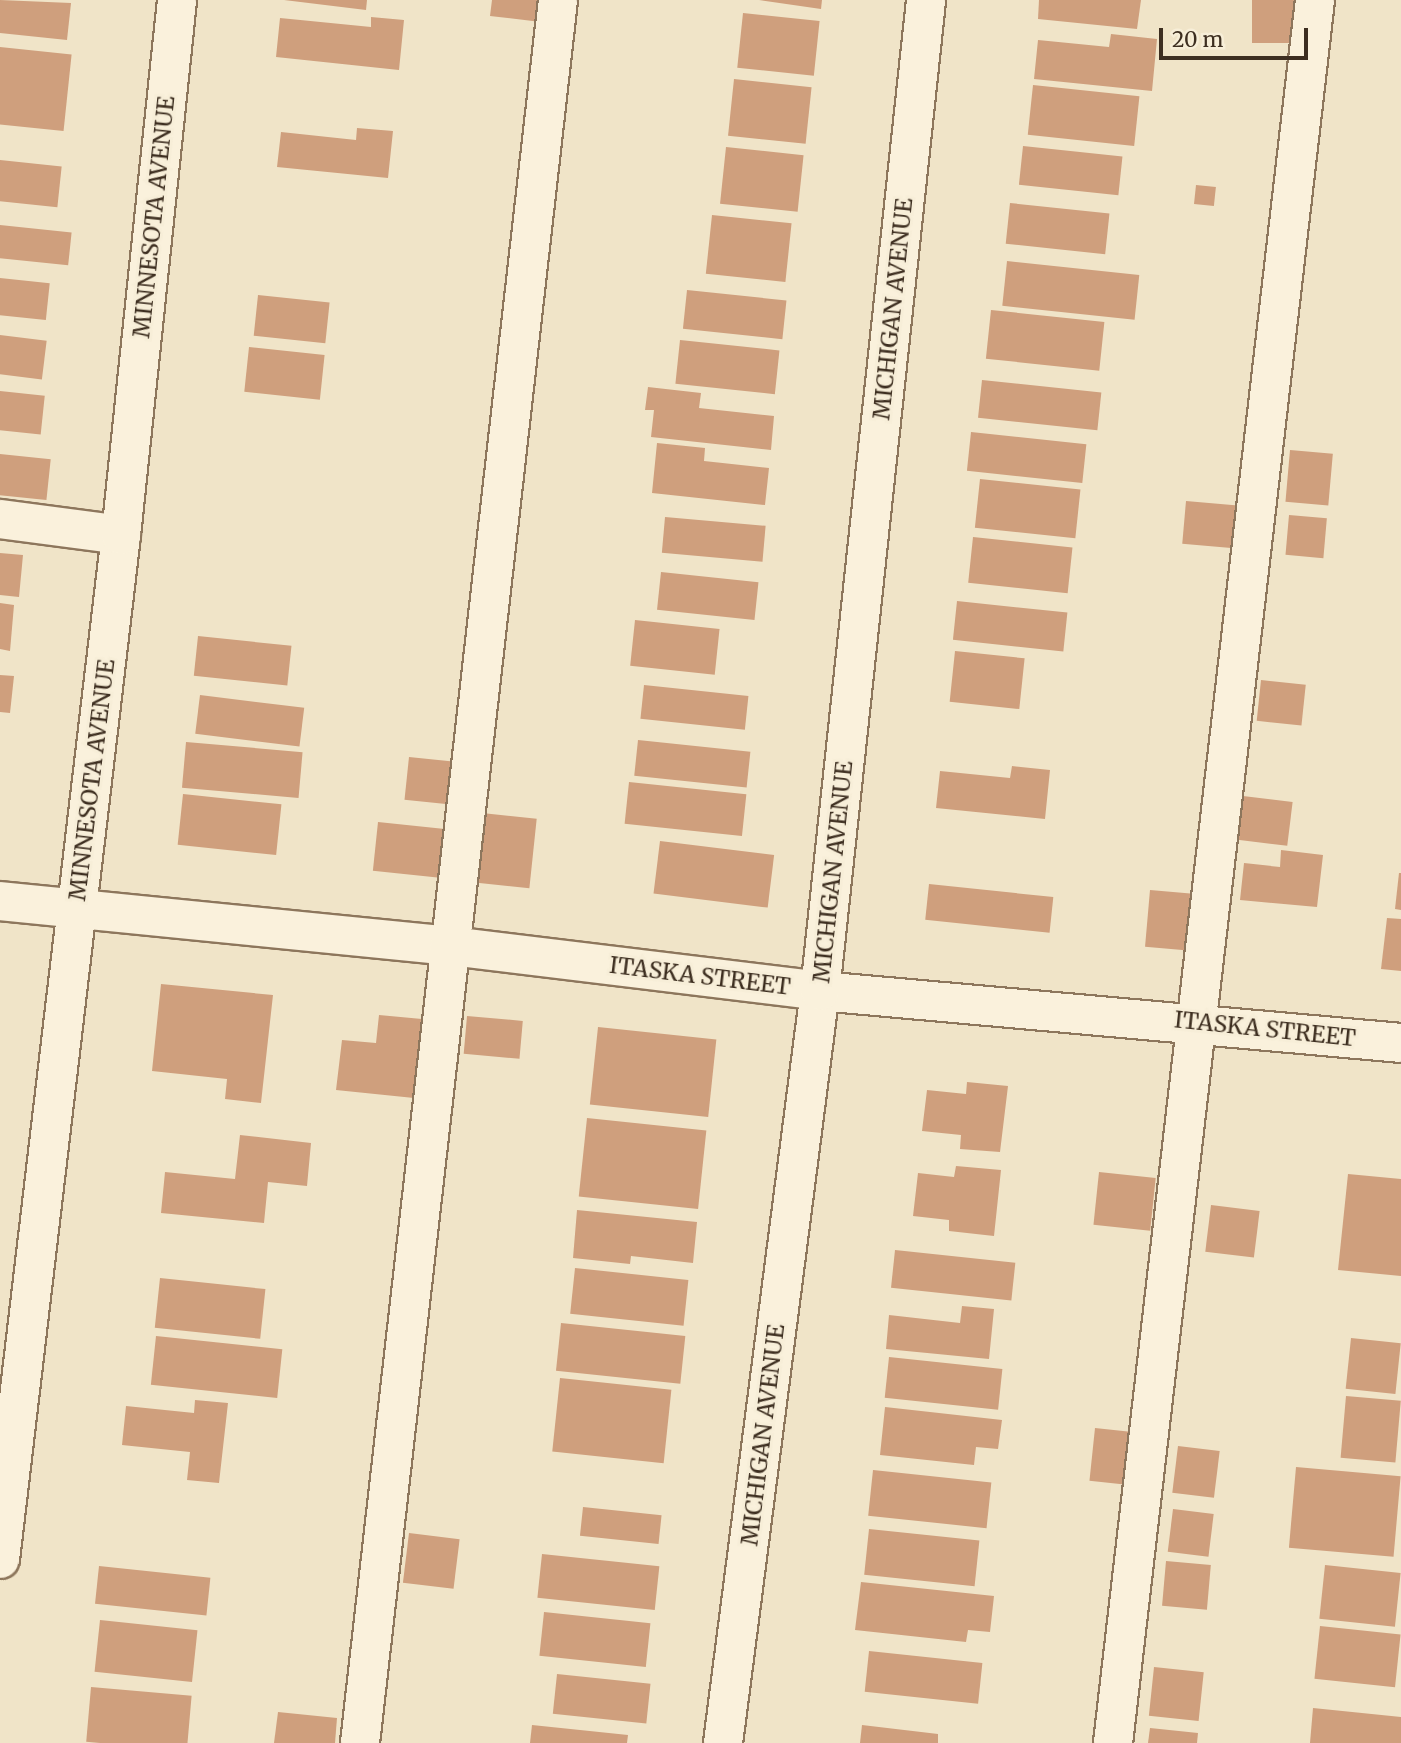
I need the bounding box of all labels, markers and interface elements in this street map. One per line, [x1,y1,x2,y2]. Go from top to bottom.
scale bar [1163,14,1312,58]
text: 20 m [1172,26,1223,53]
street label: MINNESOTA AVENUE [128,95,180,339]
street label: MICHIGAN AVENUE [868,197,918,421]
street label: MINNESOTA AVENUE [63,658,121,902]
street label: MICHIGAN AVENUE [808,760,858,984]
street label: ITASKA STREET [608,951,792,1001]
street label: ITASKA STREET [1173,1006,1357,1052]
street label: MICHIGAN AVENUE [736,1323,790,1547]

